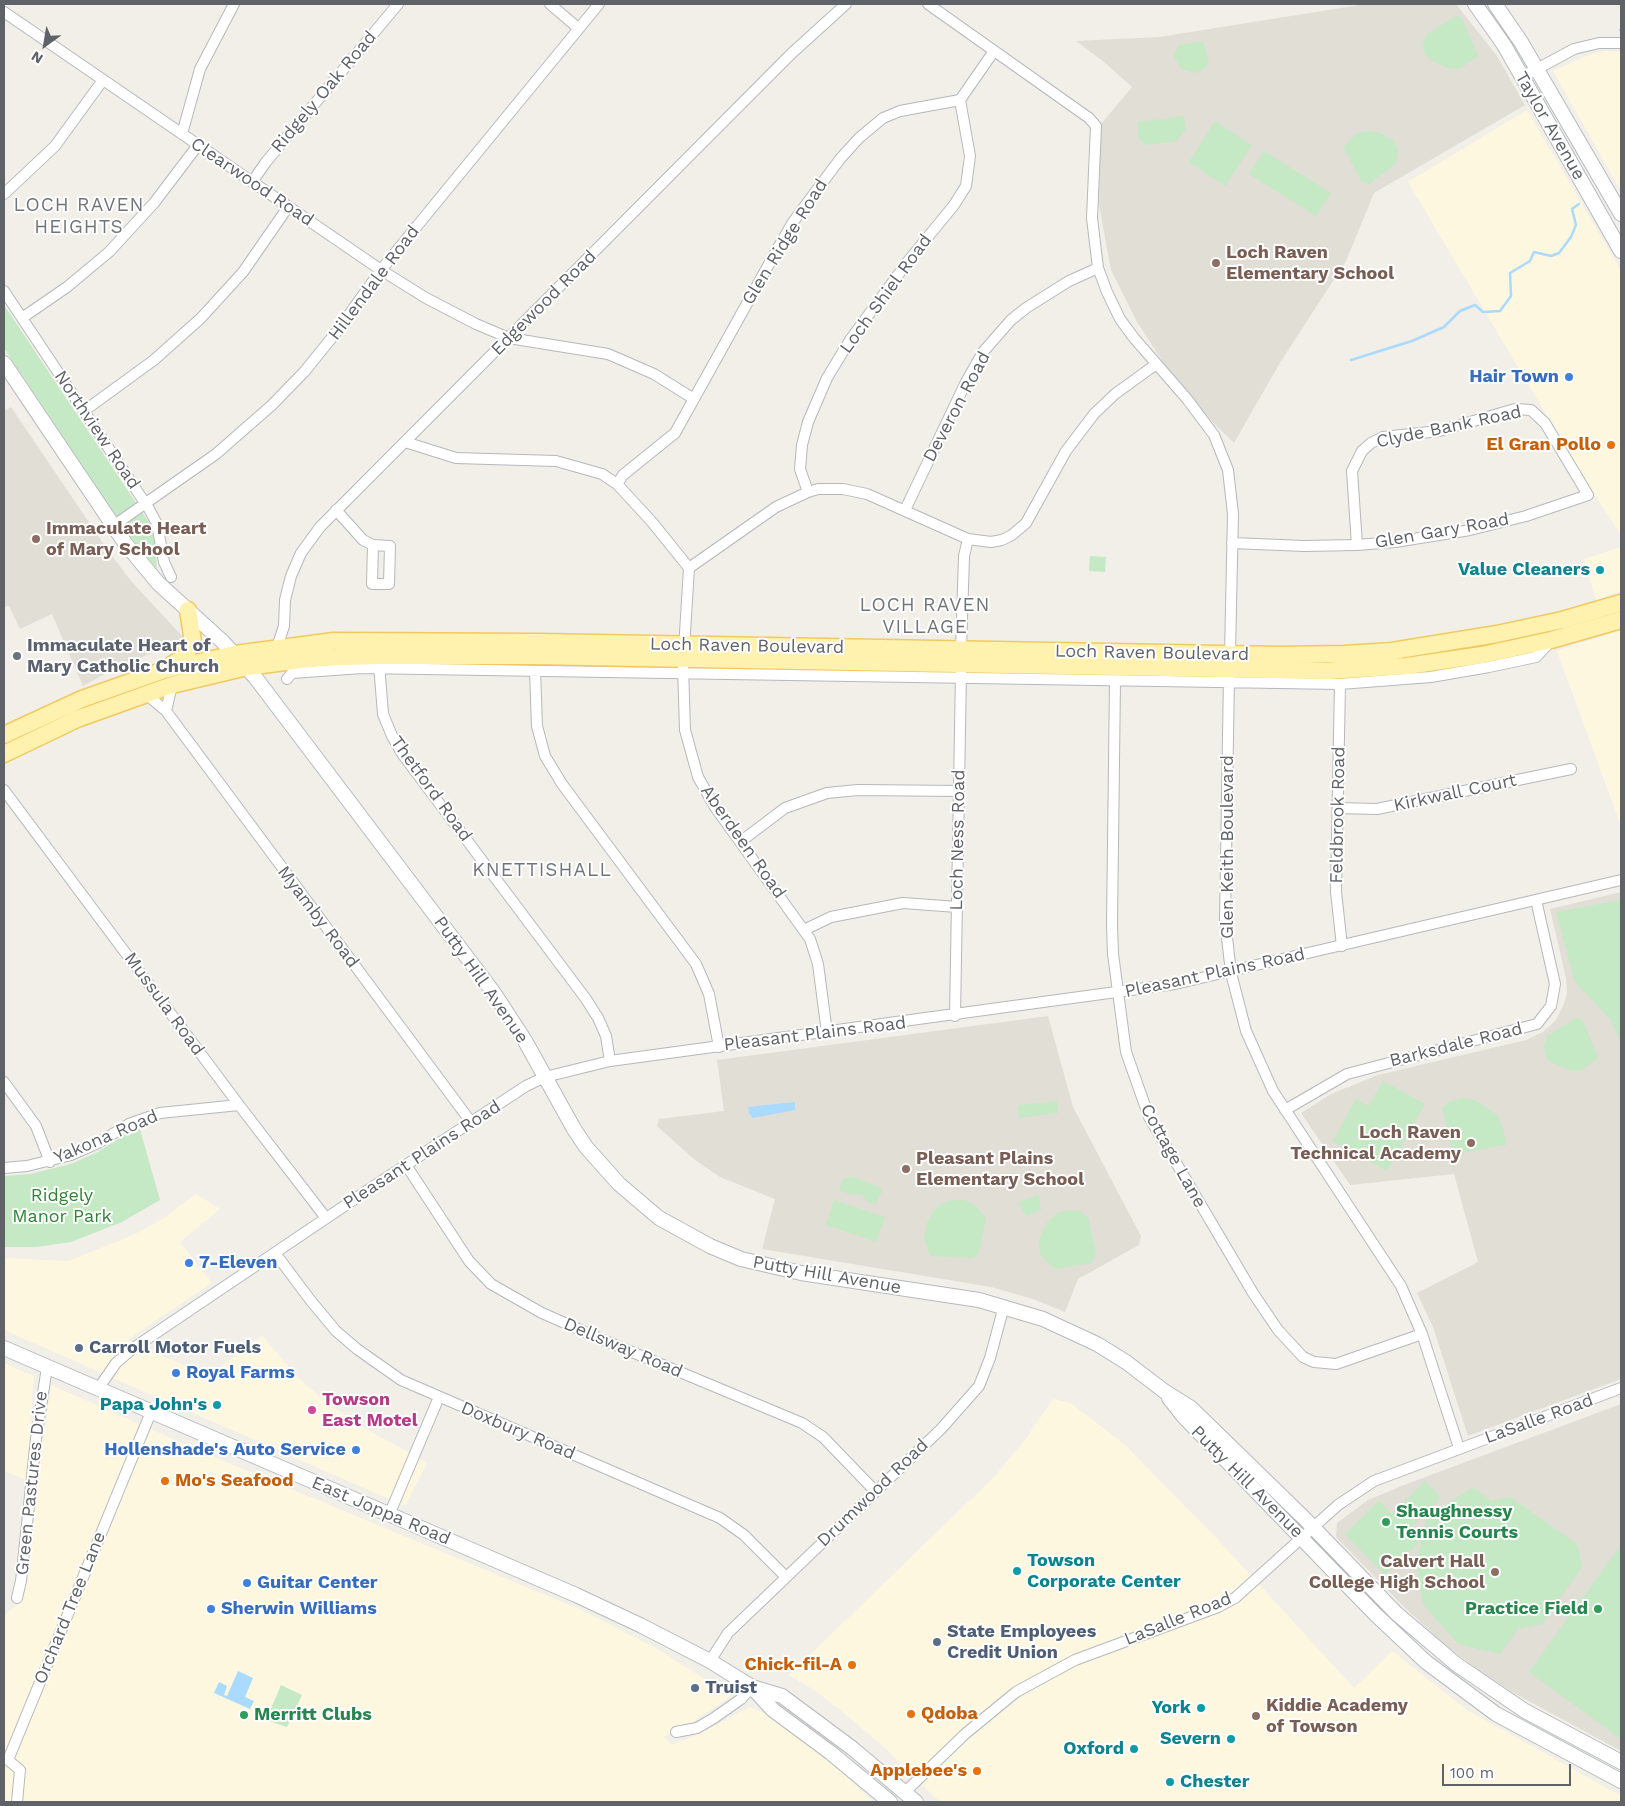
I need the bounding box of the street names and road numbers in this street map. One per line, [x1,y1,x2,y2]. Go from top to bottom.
street label: Ridgely Oak Road [267,27,381,157]
street label: Taylor Avenue [1510,68,1590,184]
street label: Clearwood Road [186,133,318,231]
street label: Glen Ridge Road [738,175,832,309]
street label: Hillendale Road [324,221,424,345]
street label: Loch Shiel Road [836,230,936,358]
street label: Edgewood Road [487,246,601,360]
street label: Deveron Road [919,348,995,466]
street label: Northview Road [49,367,145,493]
street label: Clyde Bank Road [1374,401,1524,453]
street label: Glen Gary Road [1373,509,1511,553]
street label: Loch Raven Boulevard [650,634,844,658]
street label: Loch Raven Boulevard [1055,641,1249,665]
street label: Thetford Road [386,732,476,846]
street label: Feldbrook Road [1326,746,1350,884]
street label: Glen Keith Boulevard [1217,755,1239,939]
street label: Loch Ness Road [946,769,970,911]
street label: Kirkwall Court [1392,769,1518,817]
street label: Aberdeen Road [696,781,790,903]
street label: Myamby Road [273,862,363,972]
street label: Putty Hill Avenue [429,912,533,1048]
street label: Pleasant Plains Road [1123,943,1307,1003]
street label: Mussula Road [119,948,209,1060]
street label: Pleasant Plains Road [723,1012,907,1056]
street label: Barksdale Road [1387,1018,1525,1072]
street label: Pleasant Plains Road [339,1096,505,1214]
street label: Cottage Lane [1136,1100,1210,1212]
street label: Yakona Road [51,1105,161,1169]
street label: Putty Hill Avenue [751,1251,903,1299]
street label: Dellsway Road [560,1313,686,1383]
street label: LaSalle Road [1482,1389,1596,1449]
street label: Green Pastures Drive [12,1390,52,1576]
street label: Doxbury Road [458,1397,578,1465]
street label: Putty Hill Avenue [1186,1421,1308,1543]
street label: Drumwood Road [813,1434,933,1552]
street label: East Joppa Road [308,1472,454,1550]
street label: Orchard Tree Lane [30,1529,110,1687]
street label: LaSalle Road [1121,1588,1235,1650]

